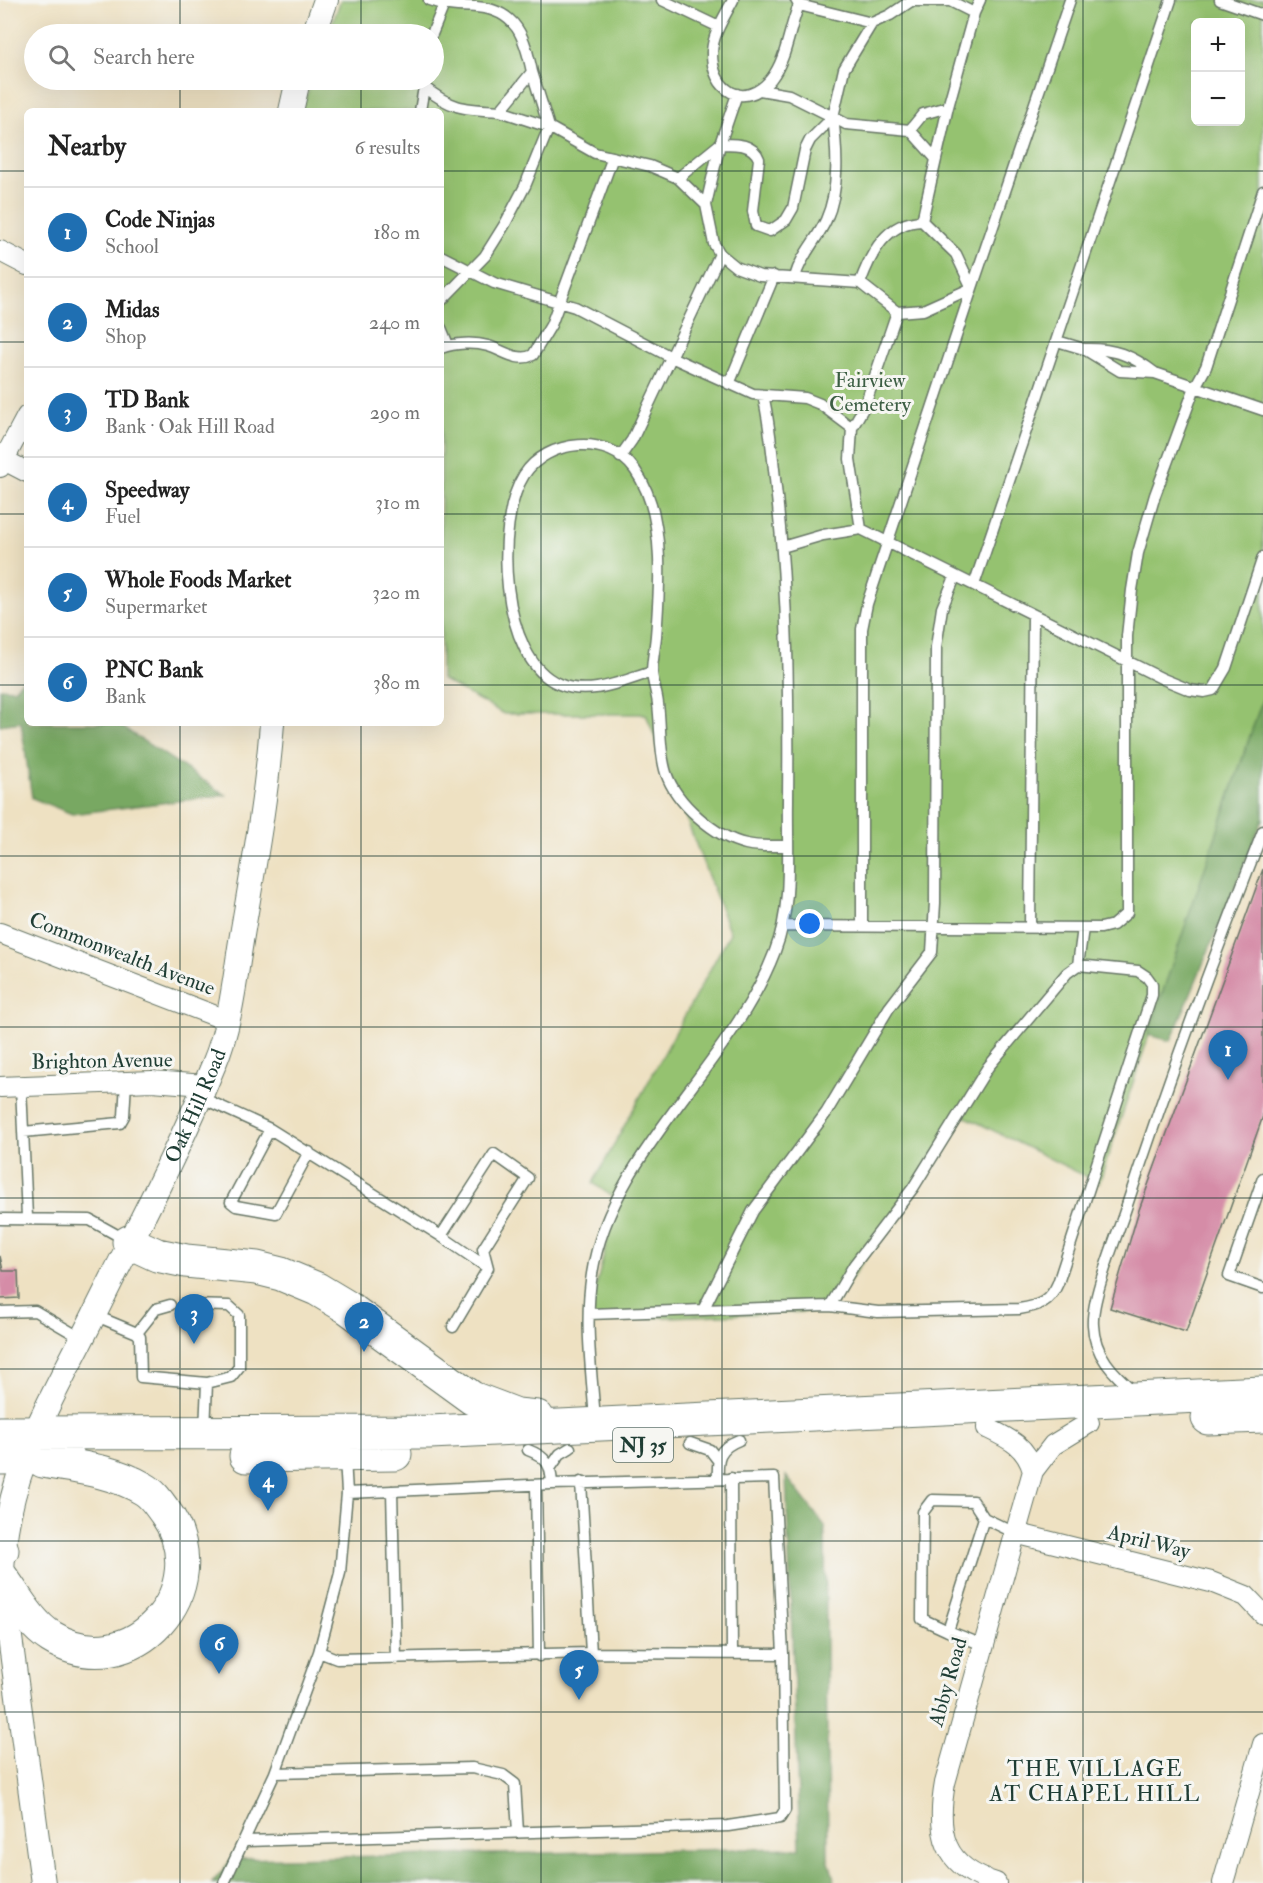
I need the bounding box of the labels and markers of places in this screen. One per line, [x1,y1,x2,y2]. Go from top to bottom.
pin: 1 [1208,1030,1248,1080]
pin: 3 [174,1294,214,1344]
pin: 2 [344,1302,384,1352]
pin: 4 [248,1462,288,1511]
pin: 6 [200,1624,238,1674]
pin: 5 [560,1650,598,1700]

